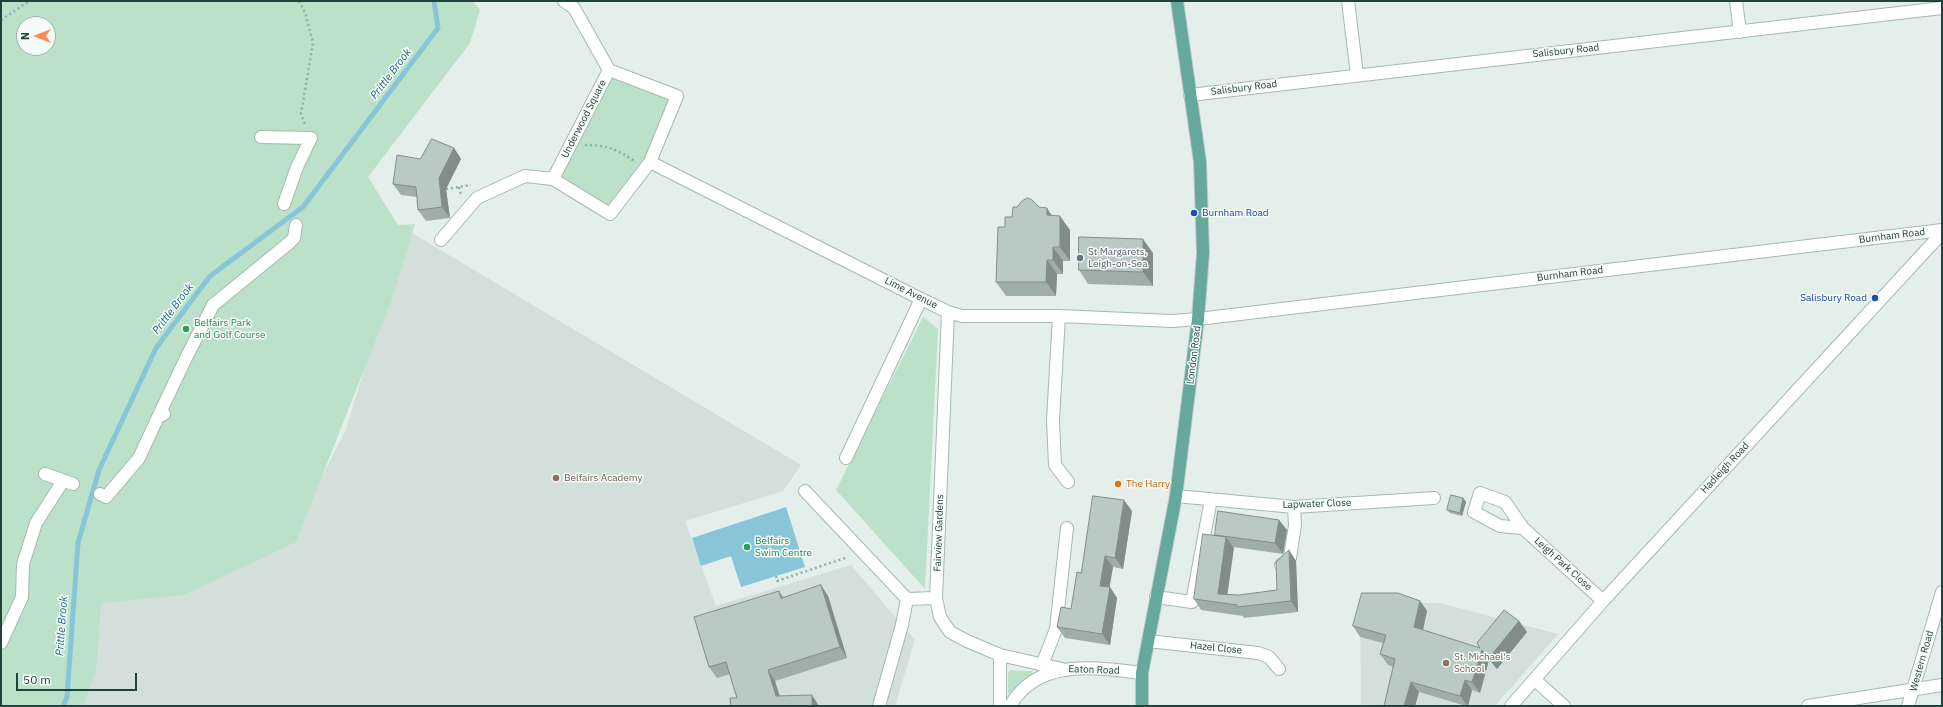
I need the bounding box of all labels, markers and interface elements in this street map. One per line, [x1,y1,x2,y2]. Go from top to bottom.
north arrow [16,16,56,56]
text: N [18,32,32,40]
street label: Salisbury Road [1532,42,1600,60]
water label: Prittle Brook [368,46,414,102]
street label: Underwood Square [559,78,609,160]
street label: Salisbury Road [1210,78,1278,98]
place label: Burnham Road [1202,207,1269,219]
marker: Burnham Road [1189,208,1199,218]
street label: Burnham Road [1858,226,1926,246]
place label: St Margarets, Leigh-on-Sea [1088,246,1148,270]
marker: St Margarets, Leigh-on-Sea [1075,253,1085,263]
street label: Burnham Road [1536,264,1604,284]
street label: Lime Avenue [883,275,939,311]
water label: Prittle Brook [150,281,196,337]
place label: Salisbury Road [1800,292,1867,304]
marker: Salisbury Road [1870,293,1880,303]
place label: Belfairs Park and Golf Course [194,317,266,340]
marker: Belfairs Park and Golf Course [181,324,191,334]
street label: London Road [1184,325,1204,385]
street label: Hadleigh Road [1698,440,1752,496]
place label: Belfairs Academy [564,472,642,484]
marker: Belfairs Academy [551,473,561,483]
place label: The Harry [1126,478,1170,490]
marker: The Harry [1113,479,1123,489]
street label: Fairview Gardens [932,494,946,572]
street label: Lapwater Close [1282,497,1352,511]
place label: Belfairs Swim Centre [755,535,812,558]
street label: Leigh Park Close [1532,535,1594,593]
marker: Belfairs Swim Centre [742,542,752,552]
water label: Prittle Brook [53,596,71,656]
street label: Western Road [1908,629,1936,693]
street label: Hazel Close [1189,639,1243,657]
place label: St. Michael's School [1454,651,1511,674]
marker: St. Michael's School [1441,658,1451,668]
street label: Eaton Road [1068,663,1120,677]
scale bar [18,665,139,691]
text: 50 m [23,672,51,687]

